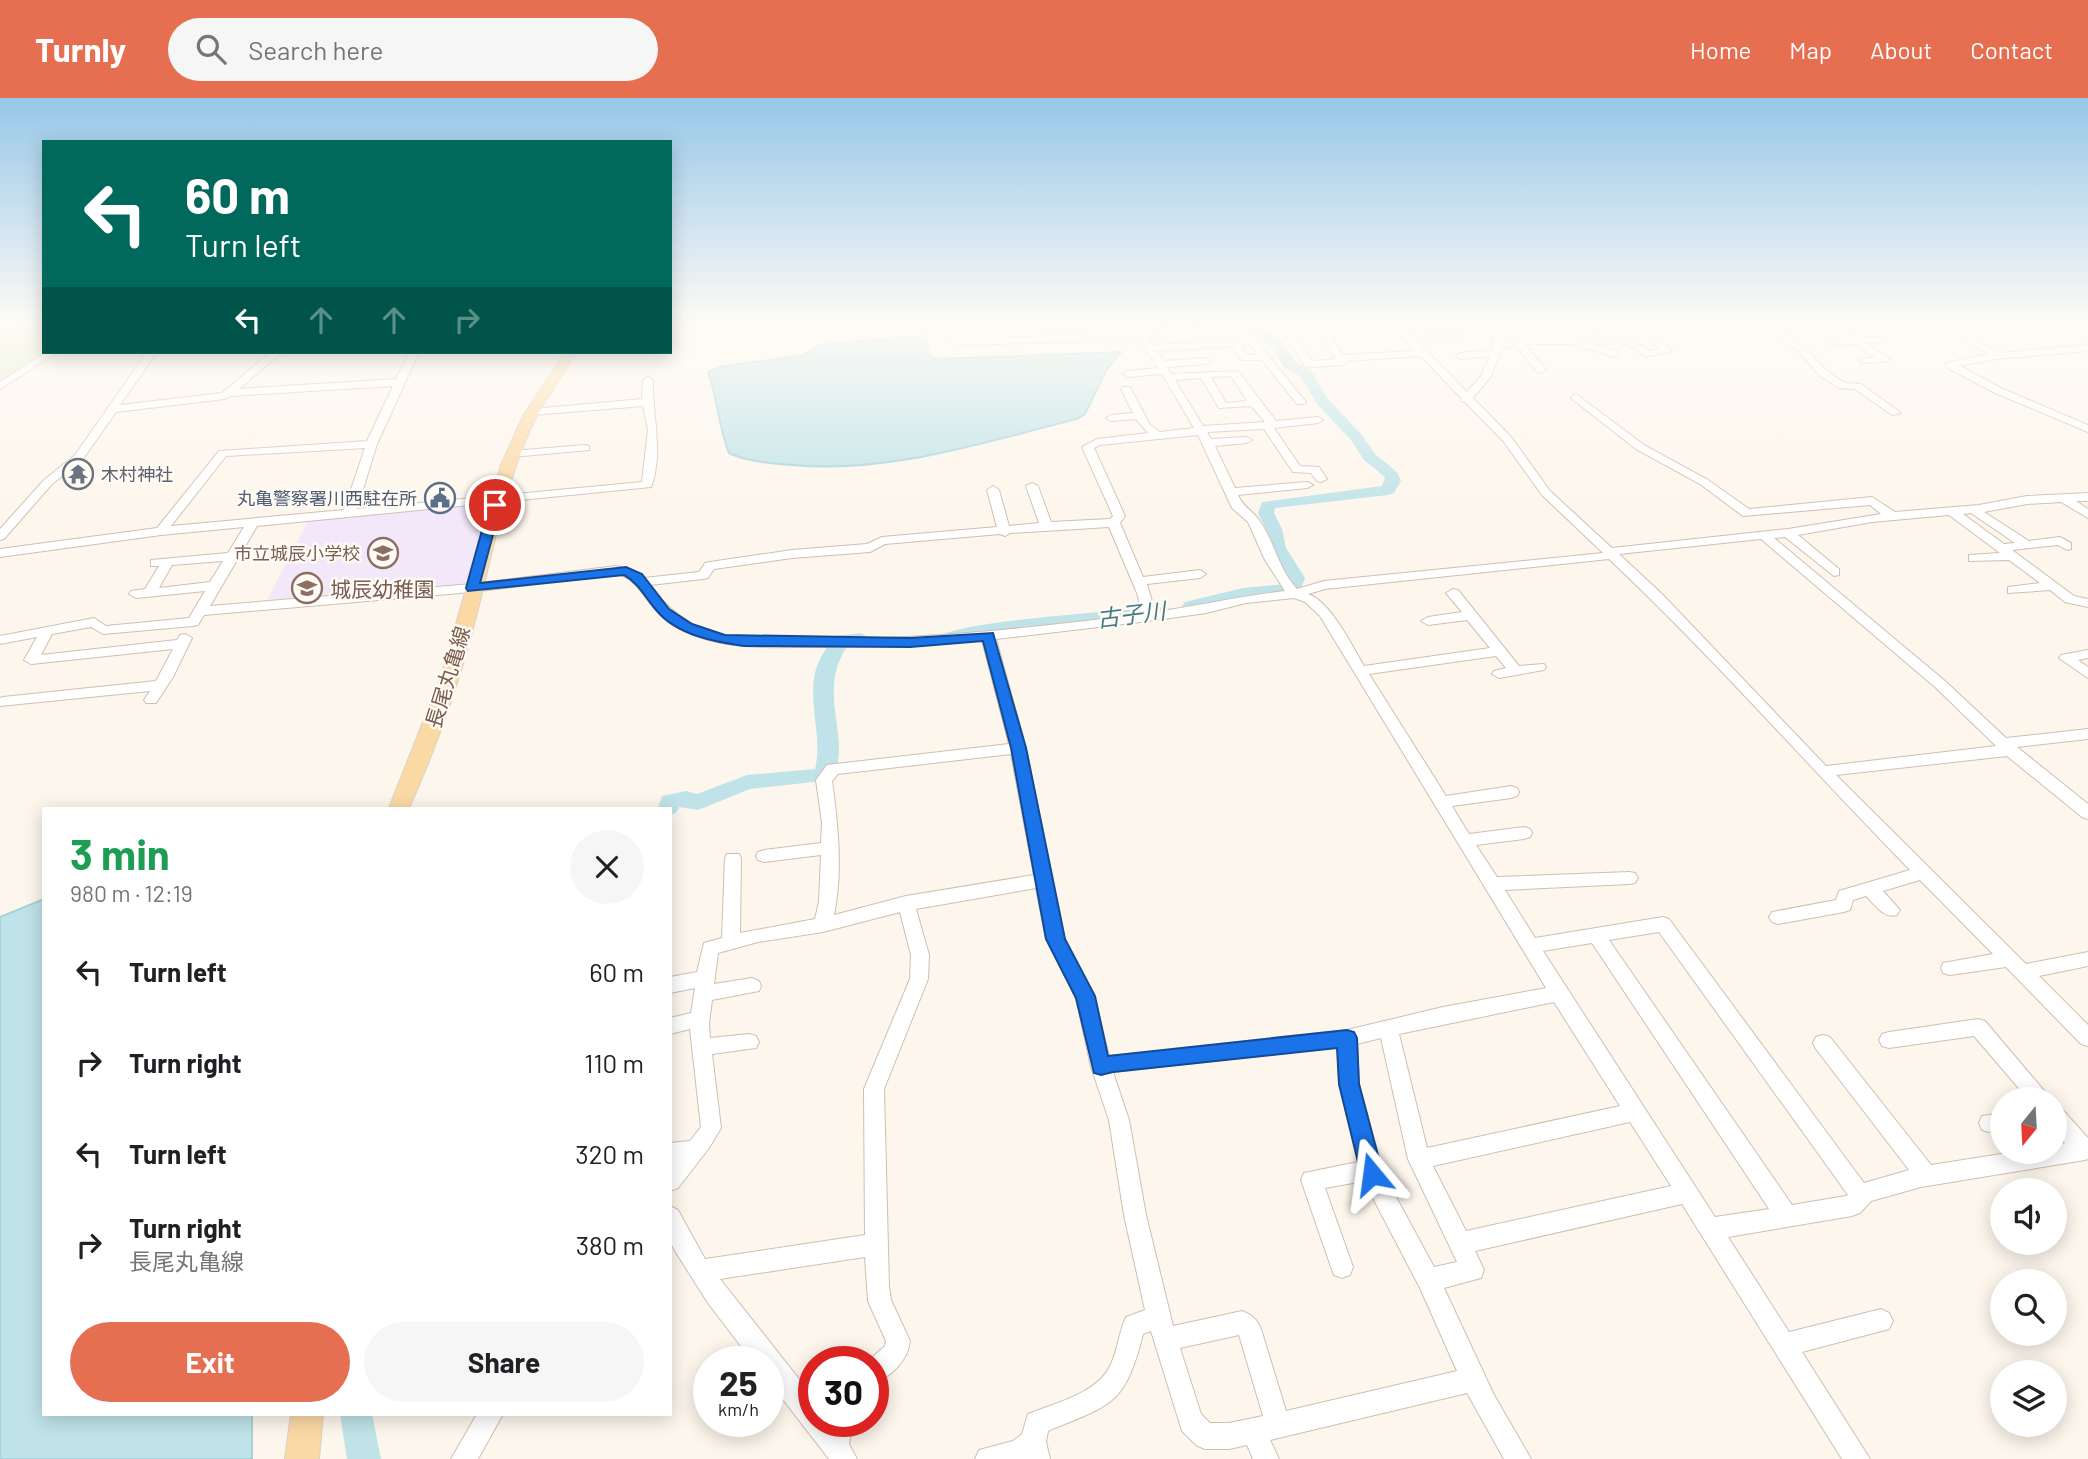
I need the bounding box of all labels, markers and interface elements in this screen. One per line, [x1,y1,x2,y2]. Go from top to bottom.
search box [168,18,658,81]
text: Turnly [35,29,126,69]
icon: search [192,30,230,68]
text: Search here [248,34,383,65]
text: Home [1690,35,1751,64]
text: Map [1789,35,1832,64]
text: About [1870,35,1932,64]
text: Contact [1970,35,2053,64]
text: 60 m [185,165,290,224]
icon: left [70,168,161,259]
text: Turn left [185,225,302,263]
icon: left [229,301,267,339]
icon: ahead [302,301,340,339]
icon: ahead [375,301,413,339]
icon: right [448,301,486,339]
temple icon: 木村神社 [61,457,95,491]
place label: 木村神社 [101,463,173,485]
pin [465,475,525,535]
public building icon: 丸亀警察署川西駐在所 [423,481,457,515]
icon: arrive [476,486,514,524]
place label: 丸亀警察署川西駐在所 [237,487,417,509]
school or university icon: 市立城辰小学校 [366,536,400,570]
place label: 市立城辰小学校 [234,542,360,564]
school or university icon: 城辰幼稚園 [290,571,324,605]
place label: 城辰幼稚園 [330,576,435,601]
water label: 古子川 [1095,596,1170,632]
street label: 長尾丸亀線 [420,623,474,731]
text: 3 min [70,828,170,878]
button: close [570,830,644,904]
text: 980 m · 12:19 [70,879,193,907]
icon: left [70,953,108,991]
text: Turn left [129,956,227,987]
text: 60 m [589,956,644,987]
icon: right [70,1044,108,1082]
text: Turn right [129,1047,242,1078]
text: 110 m [584,1047,644,1078]
north arrow [1990,1087,2067,1164]
map controls [1990,1087,2067,1437]
icon: left [70,1135,108,1173]
position arrow [1335,1137,1409,1211]
text: Turn left [129,1138,227,1169]
text: 320 m [575,1138,644,1169]
button: sound [1990,1178,2067,1255]
text: Turn right [129,1212,242,1243]
icon: right [70,1226,108,1264]
text: 380 m [576,1229,644,1260]
text: 長尾丸亀線 [129,1247,244,1275]
button: search [1990,1269,2067,1346]
button: Exit [70,1322,350,1402]
button: Share [364,1322,644,1402]
speed limit sign: 30 [798,1346,889,1437]
button: layers [1990,1360,2067,1437]
text: 25 [719,1361,758,1403]
text: km/h [718,1398,759,1420]

